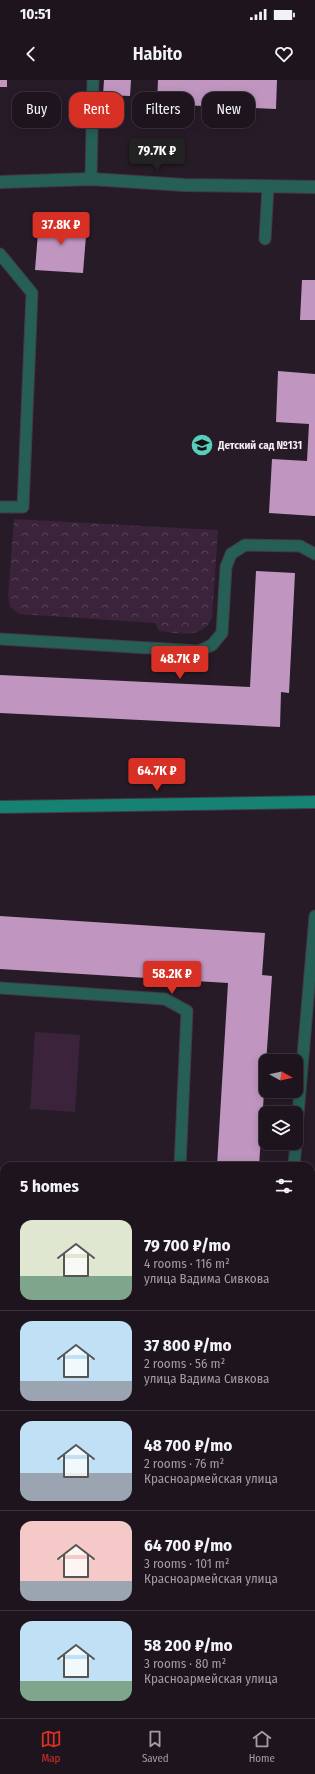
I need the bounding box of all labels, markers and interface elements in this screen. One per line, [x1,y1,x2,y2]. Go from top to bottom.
text: 10:51 [20,5,51,23]
icon: back [20,43,42,65]
text: Habito [133,43,182,65]
icon: heart [273,43,295,65]
chip: Buy [12,92,61,128]
chip: Rent [69,92,124,128]
chip: Filters [132,92,194,128]
chip: New [202,92,255,128]
pin: 79.7K ₽ [120,138,194,172]
text: 79.7K ₽ [138,143,176,158]
pin: 37.8K ₽ [24,212,98,246]
text: 37.8K ₽ [42,217,80,232]
school or university icon: Детский сад №131 [189,432,215,458]
place label: Детский сад №131 [217,439,302,452]
pin: 48.7K ₽ [143,646,217,680]
text: 48.7K ₽ [160,651,200,666]
pin: 64.7K ₽ [120,758,194,792]
text: 64.7K ₽ [137,763,177,778]
pin: 58.2K ₽ [135,961,209,995]
text: 58.2K ₽ [152,966,192,981]
north arrow [259,1054,303,1098]
map controls [259,1054,303,1150]
button: layers [259,1106,303,1150]
icon: filters [273,1175,295,1197]
text: 5 homes [20,1176,79,1197]
text: 79 700 ₽/mo [144,1235,230,1256]
icon: home [52,1236,100,1284]
text: 4 rooms · 116 m² [144,1256,230,1271]
text: улица Вадима Сивкова [144,1271,270,1286]
text: 37 800 ₽/mo [144,1335,232,1356]
icon: home [52,1337,100,1385]
text: 2 rooms · 56 m² [144,1356,225,1371]
text: улица Вадима Сивкова [144,1371,270,1386]
text: 48 700 ₽/mo [144,1435,232,1456]
icon: home [52,1437,100,1485]
text: 2 rooms · 76 m² [144,1456,224,1471]
text: Красноармейская улица [144,1471,278,1486]
text: 64 700 ₽/mo [144,1535,232,1556]
icon: home [52,1537,100,1585]
text: 3 rooms · 101 m² [144,1556,229,1571]
text: Красноармейская улица [144,1571,278,1586]
text: 58 200 ₽/mo [144,1635,233,1656]
icon: home [52,1637,100,1685]
text: 3 rooms · 80 m² [144,1656,226,1671]
text: Красноармейская улица [144,1671,278,1686]
tab: Map [40,1728,62,1765]
tab: Saved [142,1728,169,1765]
tab: Home [249,1728,275,1765]

